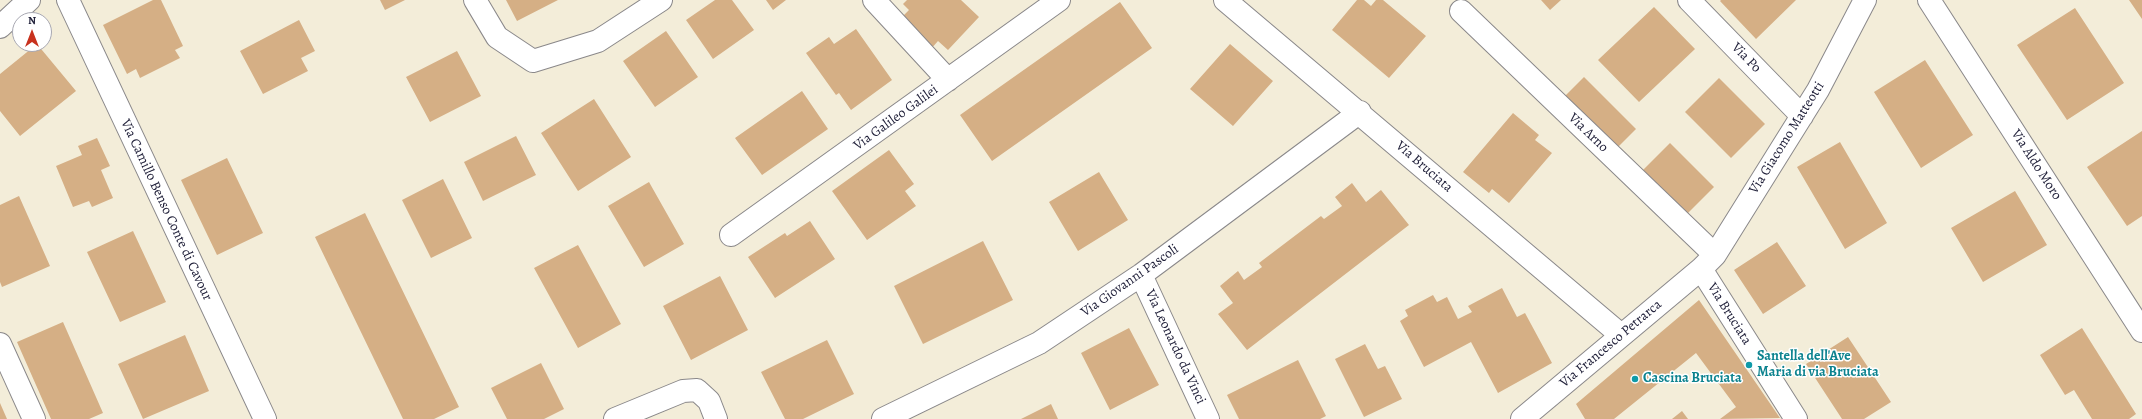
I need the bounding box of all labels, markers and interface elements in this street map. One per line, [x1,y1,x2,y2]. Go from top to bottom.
north arrow [12,12,52,52]
text: N [28,13,36,28]
street label: Via Po [1728,39,1764,77]
street label: Via Giacomo Matteotti [1746,79,1828,197]
street label: Via Galileo Galilei [850,82,942,154]
street label: Via Arno [1564,110,1612,156]
street label: Via Camillo Benso Conte di Cavour [117,117,215,303]
street label: Via Aldo Moro [2007,127,2065,203]
street label: Via Bruciata [1392,138,1456,196]
street label: Via Giovanni Pascoli [1078,241,1182,321]
street label: Via Bruciata [1703,280,1755,348]
street label: Via Leonardo da Vinci [1141,287,1209,407]
street label: Via Francesco Petrarca [1557,296,1665,392]
place label: Santella dell'Ave Maria di via Bruciata [1757,349,1879,382]
marker: Santella dell'Ave Maria di via Bruciata [1744,360,1754,370]
place label: Cascina Bruciata [1643,371,1742,387]
marker: Cascina Bruciata [1630,374,1640,384]

